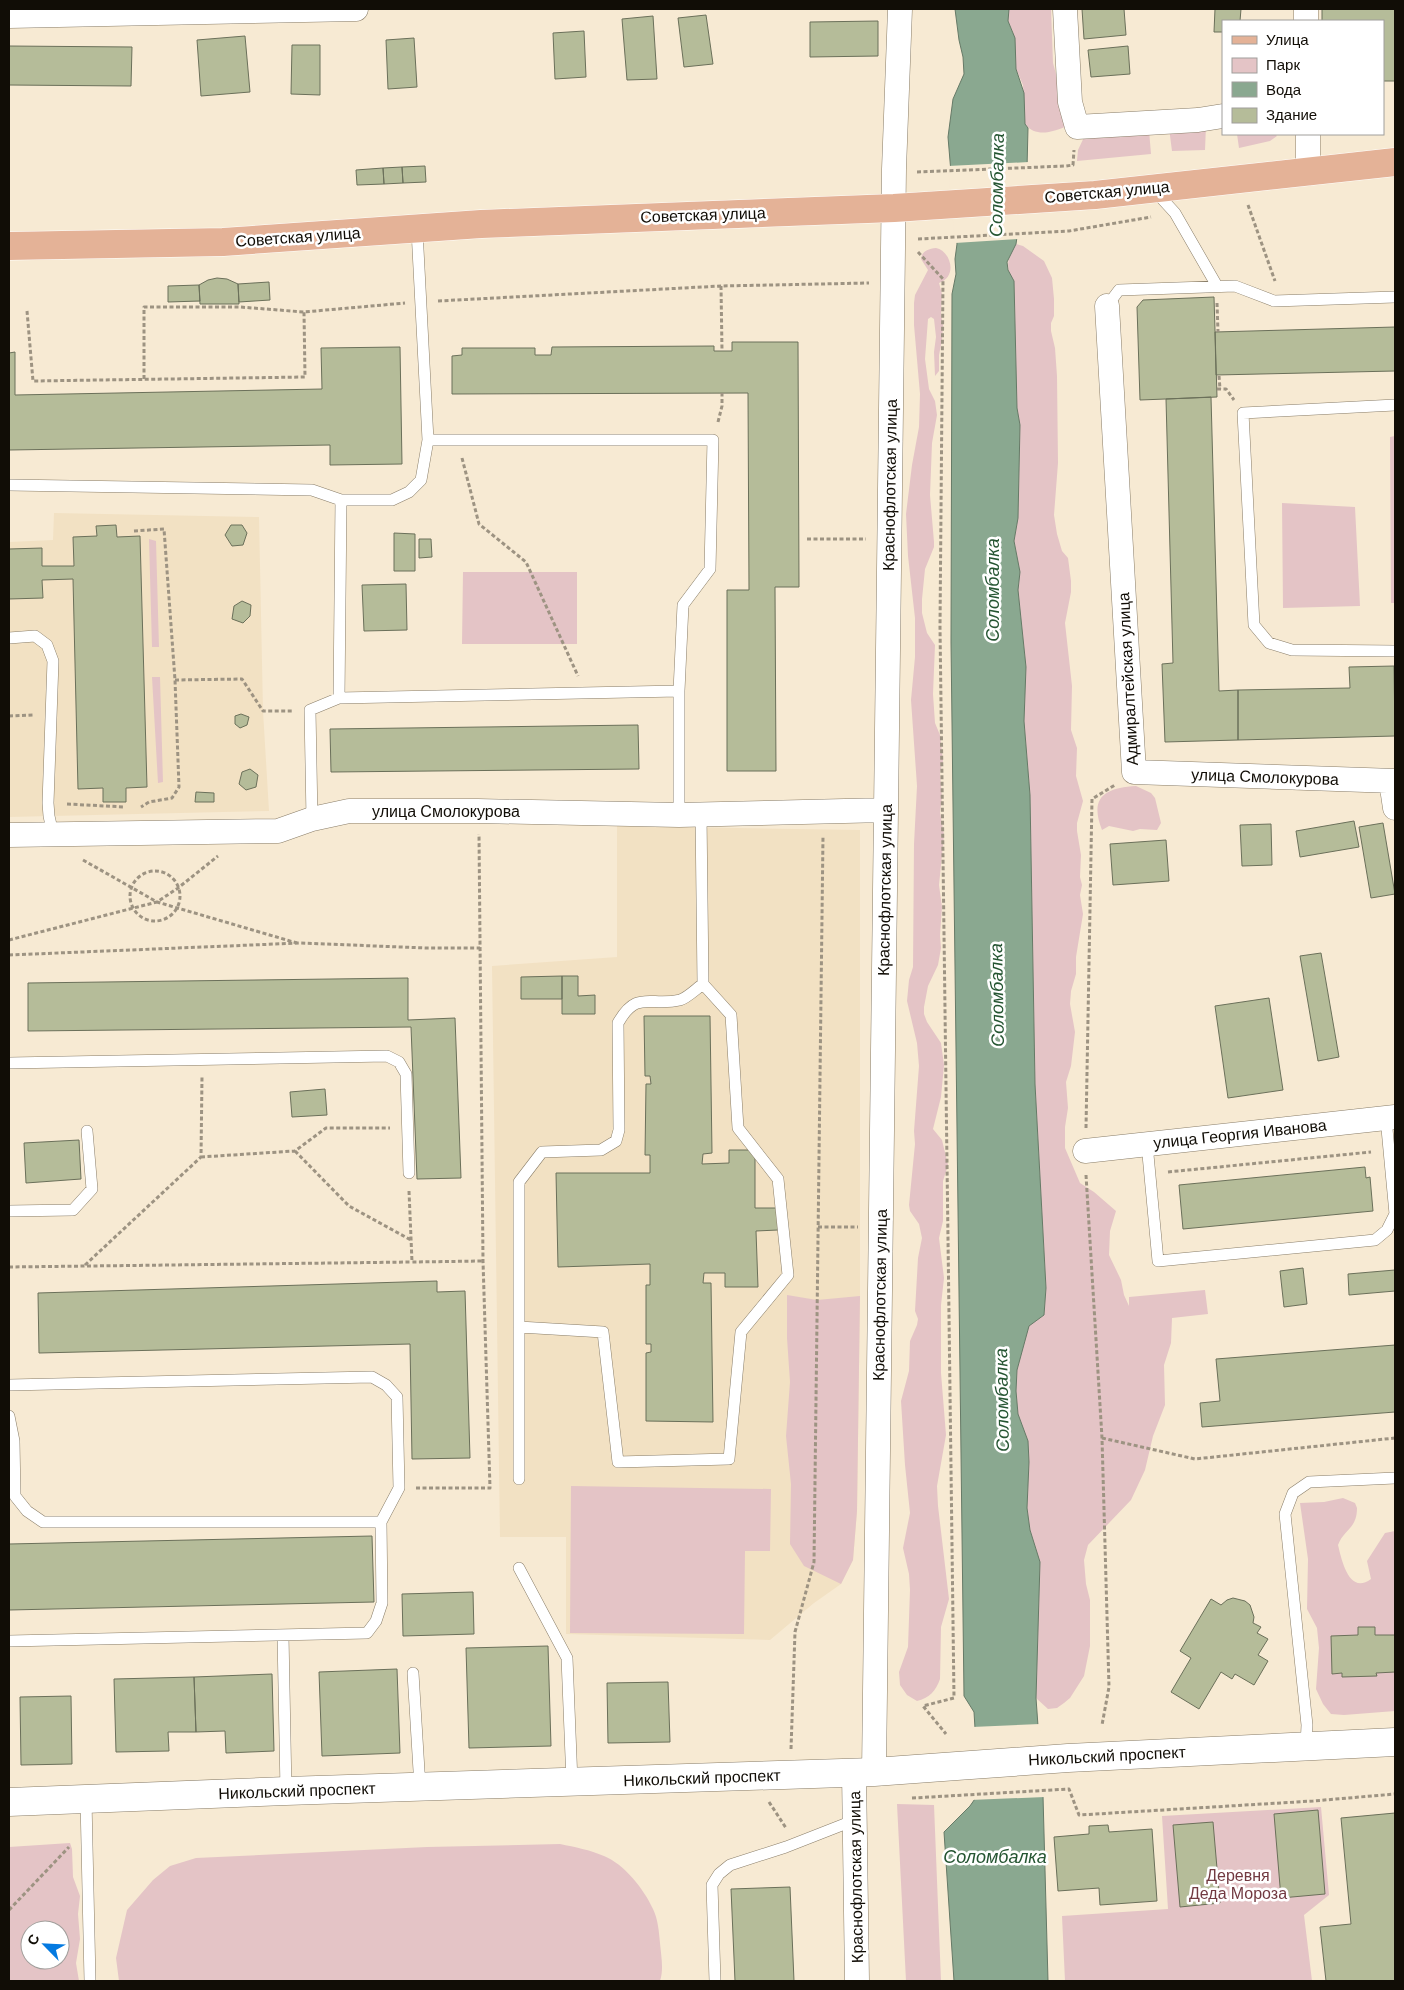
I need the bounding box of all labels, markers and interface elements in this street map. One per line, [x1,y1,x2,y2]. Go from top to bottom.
legend [1222,20,1384,135]
text: Улица [1266,30,1309,50]
text: Парк [1266,55,1300,75]
text: Вода [1266,80,1302,100]
text: Здание [1266,105,1317,125]
water label: Соломбалка [984,133,1010,237]
street label: Советская улица [1044,176,1170,208]
street label: Советская улица [640,202,766,228]
street label: Советская улица [235,222,361,252]
street label: Краснофлотская улица [878,399,902,571]
water label: Соломбалка [981,538,1005,642]
street label: Адмиралтейская улица [1113,592,1143,766]
street label: улица Смолокурова [1191,764,1339,790]
street label: улица Смолокурова [372,801,520,822]
street label: Краснофлотская улица [873,804,897,976]
water label: Соломбалка [984,943,1010,1047]
street label: улица Георгия Иванова [1152,1114,1328,1154]
street label: Краснофлотская улица [868,1209,892,1381]
water label: Соломбалка [989,1348,1015,1452]
street label: Никольский проспект [1028,1741,1187,1771]
street label: Никольский проспект [623,1765,782,1791]
street label: Никольский проспект [218,1778,377,1804]
street label: Краснофлотская улица [844,1791,868,1963]
water label: Соломбалка [943,1845,1047,1869]
park label: Деревня Деда Мороза [1189,1865,1287,1904]
north arrow [20,1920,70,1970]
text: С [23,1931,43,1948]

